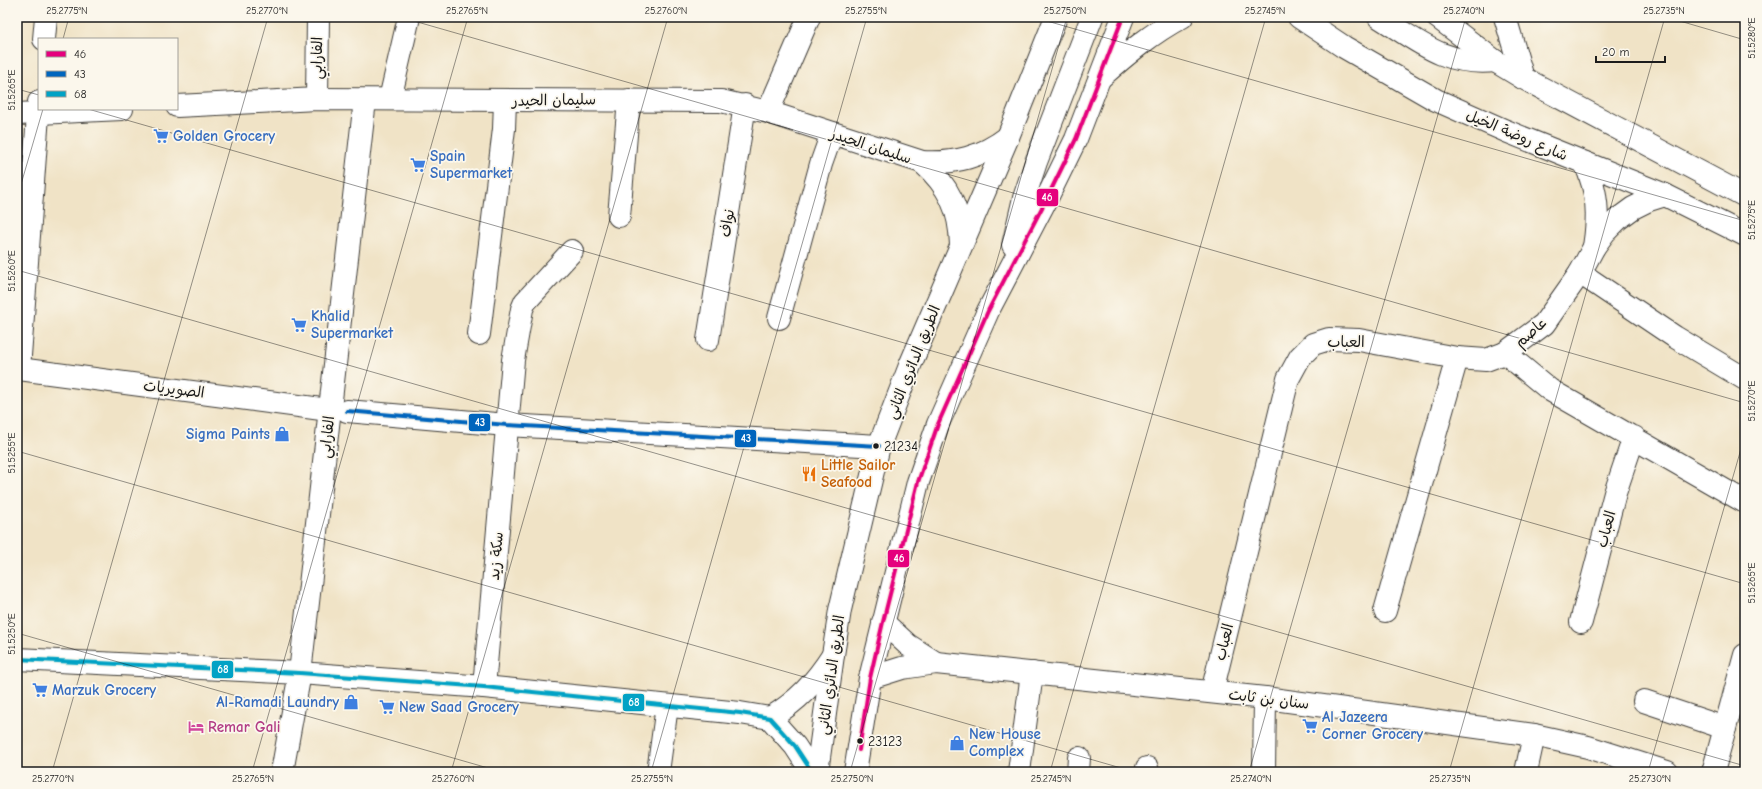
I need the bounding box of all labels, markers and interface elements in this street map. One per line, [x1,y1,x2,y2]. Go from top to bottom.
text: 25.2775°N [46,5,88,17]
text: 25.2770°N [246,5,288,17]
text: 25.2765°N [446,5,488,17]
text: 25.2760°N [645,5,687,17]
text: 25.2755°N [845,5,887,17]
text: 25.2750°N [1044,5,1086,17]
text: 25.2745°N [1245,5,1285,17]
text: 25.2740°N [1443,5,1485,17]
text: 25.2735°N [1643,5,1685,17]
text: 51.5280°E [1746,17,1758,59]
street label: الفارابي [308,37,330,80]
legend [38,38,178,110]
scale bar [1596,38,1665,64]
text: 20 m [1602,45,1630,59]
text: 46 [74,47,86,61]
text: 43 [74,67,86,81]
text: 51.5265°E [6,70,18,110]
text: 68 [74,87,87,101]
street label: سليمان الحيدر [511,90,596,110]
street label: شارع روضة الخيل [1463,105,1571,165]
street label: سليمان الحيدر [827,124,914,168]
supermarket icon: Golden Grocery [152,127,170,145]
place label: Golden Grocery [173,127,275,145]
place label: Spain Supermarket [430,147,513,182]
supermarket icon: Spain Supermarket [409,156,427,174]
line badge: 46 [1036,188,1059,207]
text: 46 [1042,191,1053,204]
text: 51.5275°E [1746,200,1758,240]
street label: نواف [716,208,738,238]
text: 51.5260°E [6,250,18,292]
street label: الطريق الدائري الثاني [882,303,948,423]
place label: Khalid Supermarket [311,307,394,342]
street label: عاصم [1511,313,1553,353]
supermarket icon: Khalid Supermarket [290,316,308,334]
street label: العباب [1327,333,1365,351]
street label: الصويريات [142,376,206,402]
text: 51.5270°E [1746,381,1758,421]
line badge: 43 [468,413,491,432]
street label: الفارابي [316,415,342,460]
text: 43 [475,416,485,429]
place label: Sigma Paints [186,425,270,443]
shop icon: Sigma Paints [273,425,291,443]
line badge: 43 [734,429,757,448]
text: 43 [741,432,751,445]
text: 51.5255°E [6,433,18,473]
place label: 21234 [884,438,918,455]
marker: 21234 [871,441,881,451]
place label: Little Sailor Seafood [821,456,895,491]
restaurant icon: Little Sailor Seafood [800,465,818,483]
street label: العباب [1592,509,1620,549]
street label: سكة زيد [485,531,507,581]
line badge: 46 [887,549,910,568]
text: 46 [894,552,905,565]
text: 51.5265°E [1746,563,1758,603]
text: 51.5250°E [6,613,18,655]
street label: الطريق الدائري الثاني [814,614,852,737]
street label: العباب [1211,622,1237,662]
line badge: 68 [211,660,234,679]
text: 68 [217,663,229,676]
supermarket icon: Marzuk Grocery [31,681,49,699]
place label: Marzuk Grocery [52,681,156,699]
street label: سنان بن ثابت [1228,685,1310,713]
place label: Al-Ramadi Laundry [216,693,339,711]
shop icon: Al-Ramadi Laundry [342,693,360,711]
line badge: 68 [622,693,645,712]
text: 68 [628,696,640,709]
supermarket icon: New Saad Grocery [378,698,396,716]
place label: New Saad Grocery [399,698,519,716]
place label: Al Jazeera Corner Grocery [1322,708,1423,743]
supermarket icon: Al Jazeera Corner Grocery [1301,717,1319,735]
hotel icon: Remar Gali [187,718,205,736]
place label: Remar Gali [208,718,280,736]
place label: New House Complex [969,725,1041,760]
place label: 23123 [868,733,902,750]
shop icon: New House Complex [948,734,966,752]
marker: 23123 [855,736,865,746]
text: 25.2770°N [32,773,74,785]
text: 25.2765°N [232,773,274,785]
text: 25.2760°N [432,773,474,785]
text: 25.2755°N [631,773,673,785]
text: 25.2750°N [831,773,873,785]
text: 25.2745°N [1031,773,1071,785]
text: 25.2740°N [1230,773,1272,785]
text: 25.2735°N [1429,773,1471,785]
text: 25.2730°N [1629,773,1671,785]

